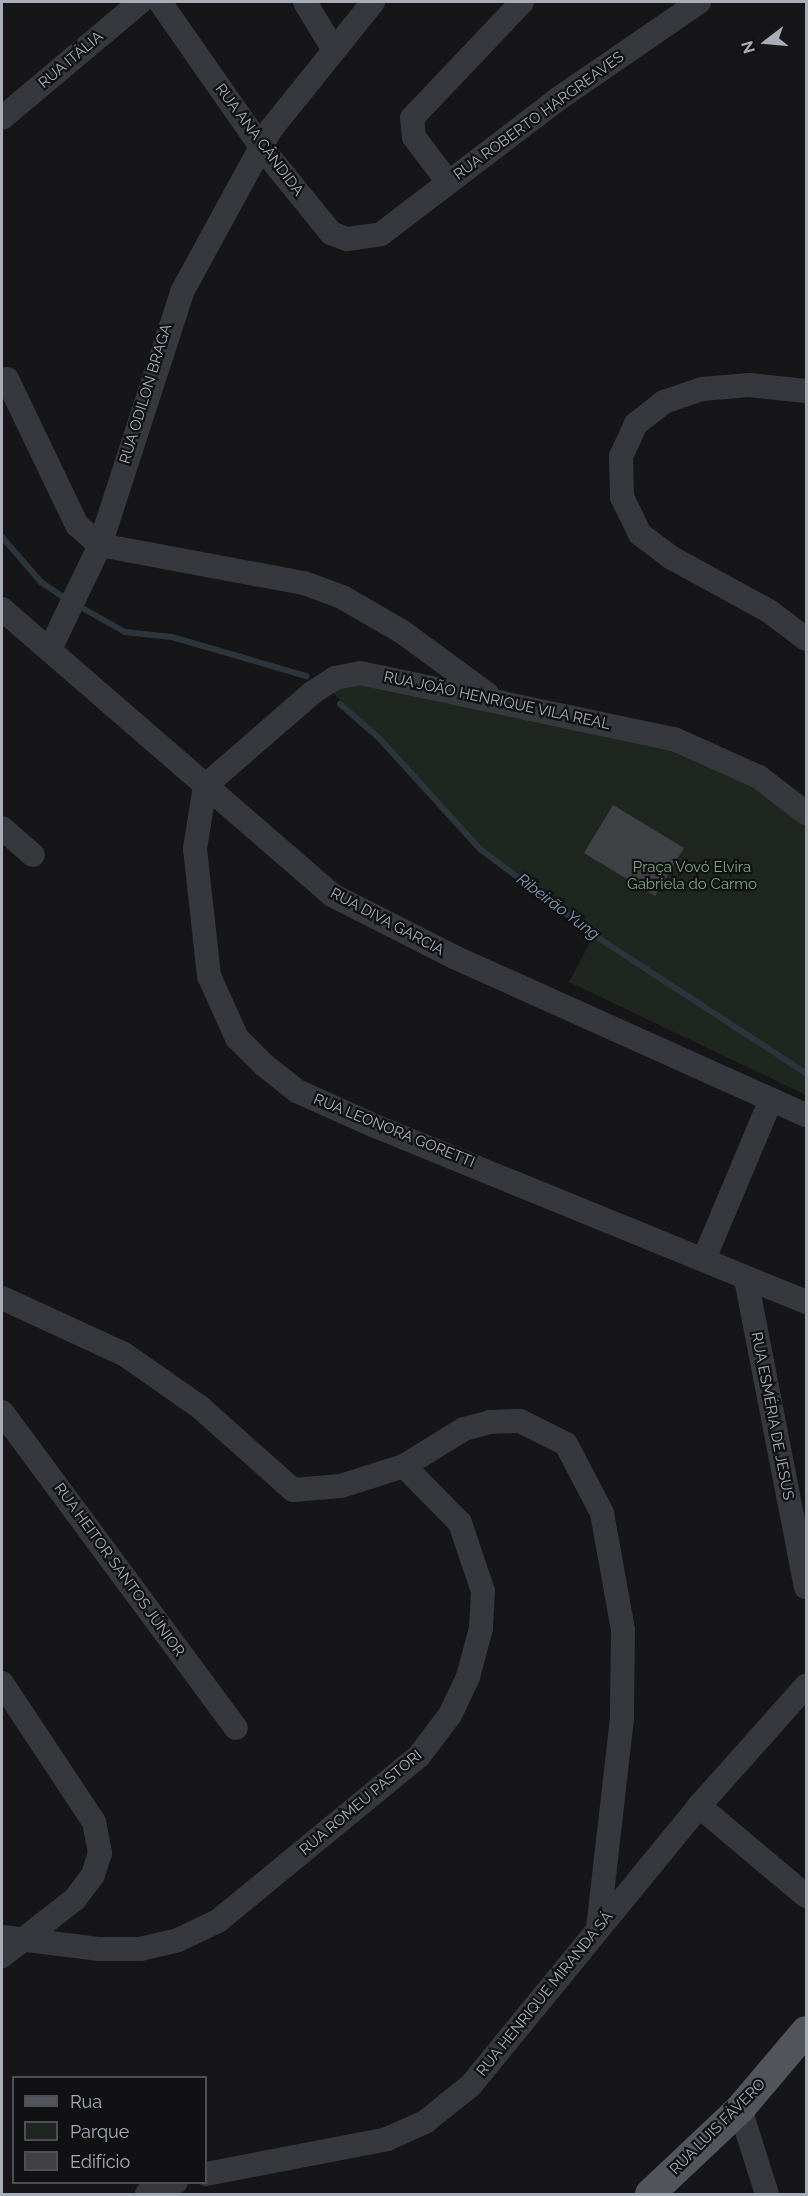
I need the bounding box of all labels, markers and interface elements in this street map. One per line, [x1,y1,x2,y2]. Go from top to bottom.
north arrow [736,12,796,72]
street label: RUA ITÁLIA [35,28,107,92]
text: N [737,39,759,56]
street label: RUA ROBERTO HARGREAVES [450,48,628,184]
street label: RUA ANA CÂNDIDA [211,80,307,200]
street label: RUA ODILON BRAGA [116,322,176,466]
street label: RUA JOÃO HENRIQUE VILA REAL [381,668,613,734]
park label: Praça Vovó Elvira Gabriela do Carmo [627,858,757,893]
water label: Ribeirão Yung [513,870,603,944]
street label: RUA DIVA GARCIA [327,884,447,960]
street label: RUA LEONORA GORETTI [310,1090,478,1172]
street label: RUA ESMÉRIA DE JESUS [747,1330,797,1502]
street label: RUA HEITOR SANTOS JÚNIOR [50,1479,188,1661]
street label: RUA ROMEU PASTORI [296,1746,426,1860]
street label: RUA HENRIQUE MIRANDA SÁ [473,1908,617,2080]
street label: RUA LUIS FÁVERO [666,2075,770,2179]
legend [12,2076,207,2184]
text: Rua [70,2091,102,2112]
text: Parque [70,2121,129,2142]
text: Edifício [70,2151,130,2172]

